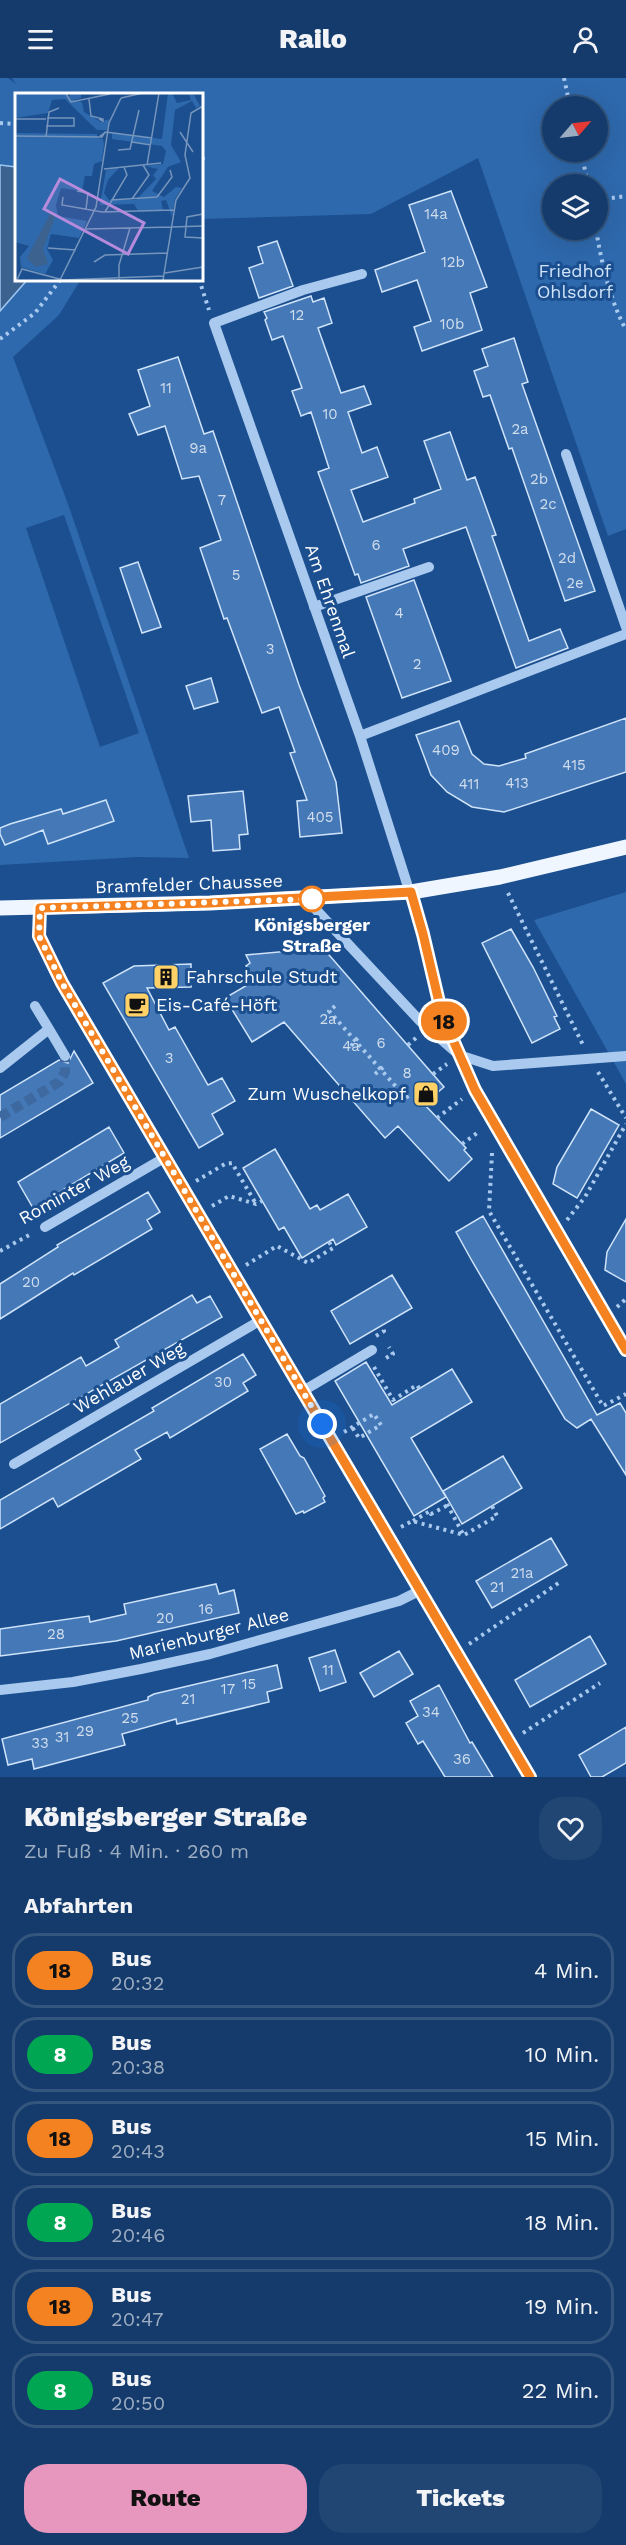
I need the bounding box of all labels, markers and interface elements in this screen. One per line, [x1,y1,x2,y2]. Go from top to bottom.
icon: menu [24,23,57,56]
text: Railo [279,23,347,55]
icon: person [569,23,602,56]
inset map [15,93,202,280]
north arrow [542,96,608,162]
map controls [542,96,608,240]
button: layers [542,174,608,240]
house number: 14a [424,205,448,223]
house number: 12b [441,253,465,271]
park label: Friedhof Ohlsdorf [537,260,613,302]
house number: 12 [290,306,304,324]
house number: 10b [440,315,464,333]
house number: 11 [160,379,172,397]
house number: 10 [322,405,338,423]
house number: 2a [511,420,529,438]
house number: 9a [189,439,207,457]
house number: 2b [530,470,548,488]
house number: 7 [218,491,226,509]
house number: 2c [539,495,557,513]
house number: 6 [371,536,381,554]
street label: Am Ehrenmal [301,541,360,661]
house number: 2d [558,549,576,567]
house number: 5 [232,566,240,584]
house number: 2e [566,574,584,592]
house number: 4 [394,604,404,622]
house number: 3 [266,640,274,658]
house number: 2 [413,655,421,673]
house number: 409 [432,741,460,759]
house number: 415 [562,756,586,774]
house number: 413 [505,774,529,792]
house number: 411 [459,775,479,793]
house number: 405 [306,808,334,826]
street label: Bramfelder Chaussee [95,870,283,897]
marker: Königsberger Straße [299,886,325,912]
place label: Königsberger Straße [254,914,370,956]
building icon: Fahrschule Studt [151,962,181,992]
place label: Fahrschule Studt [186,966,338,987]
cafe icon: Eis-Café-Höft [122,990,152,1020]
place label: Eis-Café-Höft [156,994,278,1015]
line badge: 18 [417,1002,471,1040]
text: 18 [433,1009,455,1034]
house number: 2a [319,1010,337,1028]
house number: 6 [376,1034,386,1052]
house number: 4a [342,1037,360,1055]
house number: 3 [165,1049,173,1067]
house number: 8 [402,1064,412,1082]
shop icon: Zum Wuschelkopf [411,1079,441,1109]
place label: Zum Wuschelkopf [247,1083,406,1104]
street label: Rominter Weg [15,1150,133,1228]
house number: 20 [22,1273,40,1291]
street label: Wehlauer Weg [70,1337,188,1418]
house number: 30 [214,1373,232,1391]
your location [307,1409,337,1439]
house number: 21a [510,1564,534,1582]
house number: 21 [490,1578,504,1596]
house number: 16 [199,1600,213,1618]
street label: Marienburger Allee [127,1603,291,1664]
house number: 20 [156,1609,174,1627]
house number: 28 [47,1625,65,1643]
house number: 11 [322,1661,334,1679]
house number: 15 [242,1675,256,1693]
house number: 17 [221,1680,235,1698]
house number: 21 [181,1690,195,1708]
house number: 34 [422,1703,440,1721]
house number: 25 [121,1709,139,1727]
house number: 29 [76,1722,94,1740]
house number: 31 [55,1728,69,1746]
house number: 33 [31,1734,49,1752]
house number: 36 [453,1750,471,1768]
button: heart [539,1797,602,1860]
text: Königsberger Straße [24,1800,307,1833]
text: Zu Fuß · 4 Min. · 260 m [24,1839,249,1863]
text: Abfahrten [24,1893,133,1918]
text: Bus [111,1946,151,1971]
text: 18 [49,1958,71,1983]
text: 4 Min. [534,1958,599,1983]
text: 20:32 [111,1971,164,1995]
text: Bus [111,2030,151,2055]
text: 8 [53,2042,67,2067]
text: 10 Min. [525,2042,599,2067]
text: 20:38 [111,2055,165,2079]
text: Bus [111,2114,151,2139]
text: 18 [49,2126,71,2151]
text: 15 Min. [526,2126,599,2151]
text: 20:43 [111,2139,165,2163]
text: Bus [111,2198,151,2223]
text: 8 [53,2210,67,2235]
text: 18 Min. [525,2210,599,2235]
text: 20:46 [111,2223,165,2247]
text: Bus [111,2282,151,2307]
text: 18 [49,2294,71,2319]
text: 19 Min. [525,2294,599,2319]
text: 20:47 [111,2307,163,2331]
text: Bus [111,2366,151,2391]
text: 8 [53,2378,67,2403]
text: 22 Min. [522,2378,599,2403]
text: 20:50 [111,2391,165,2415]
button: Route [24,2464,307,2533]
button: Tickets [319,2464,602,2533]

